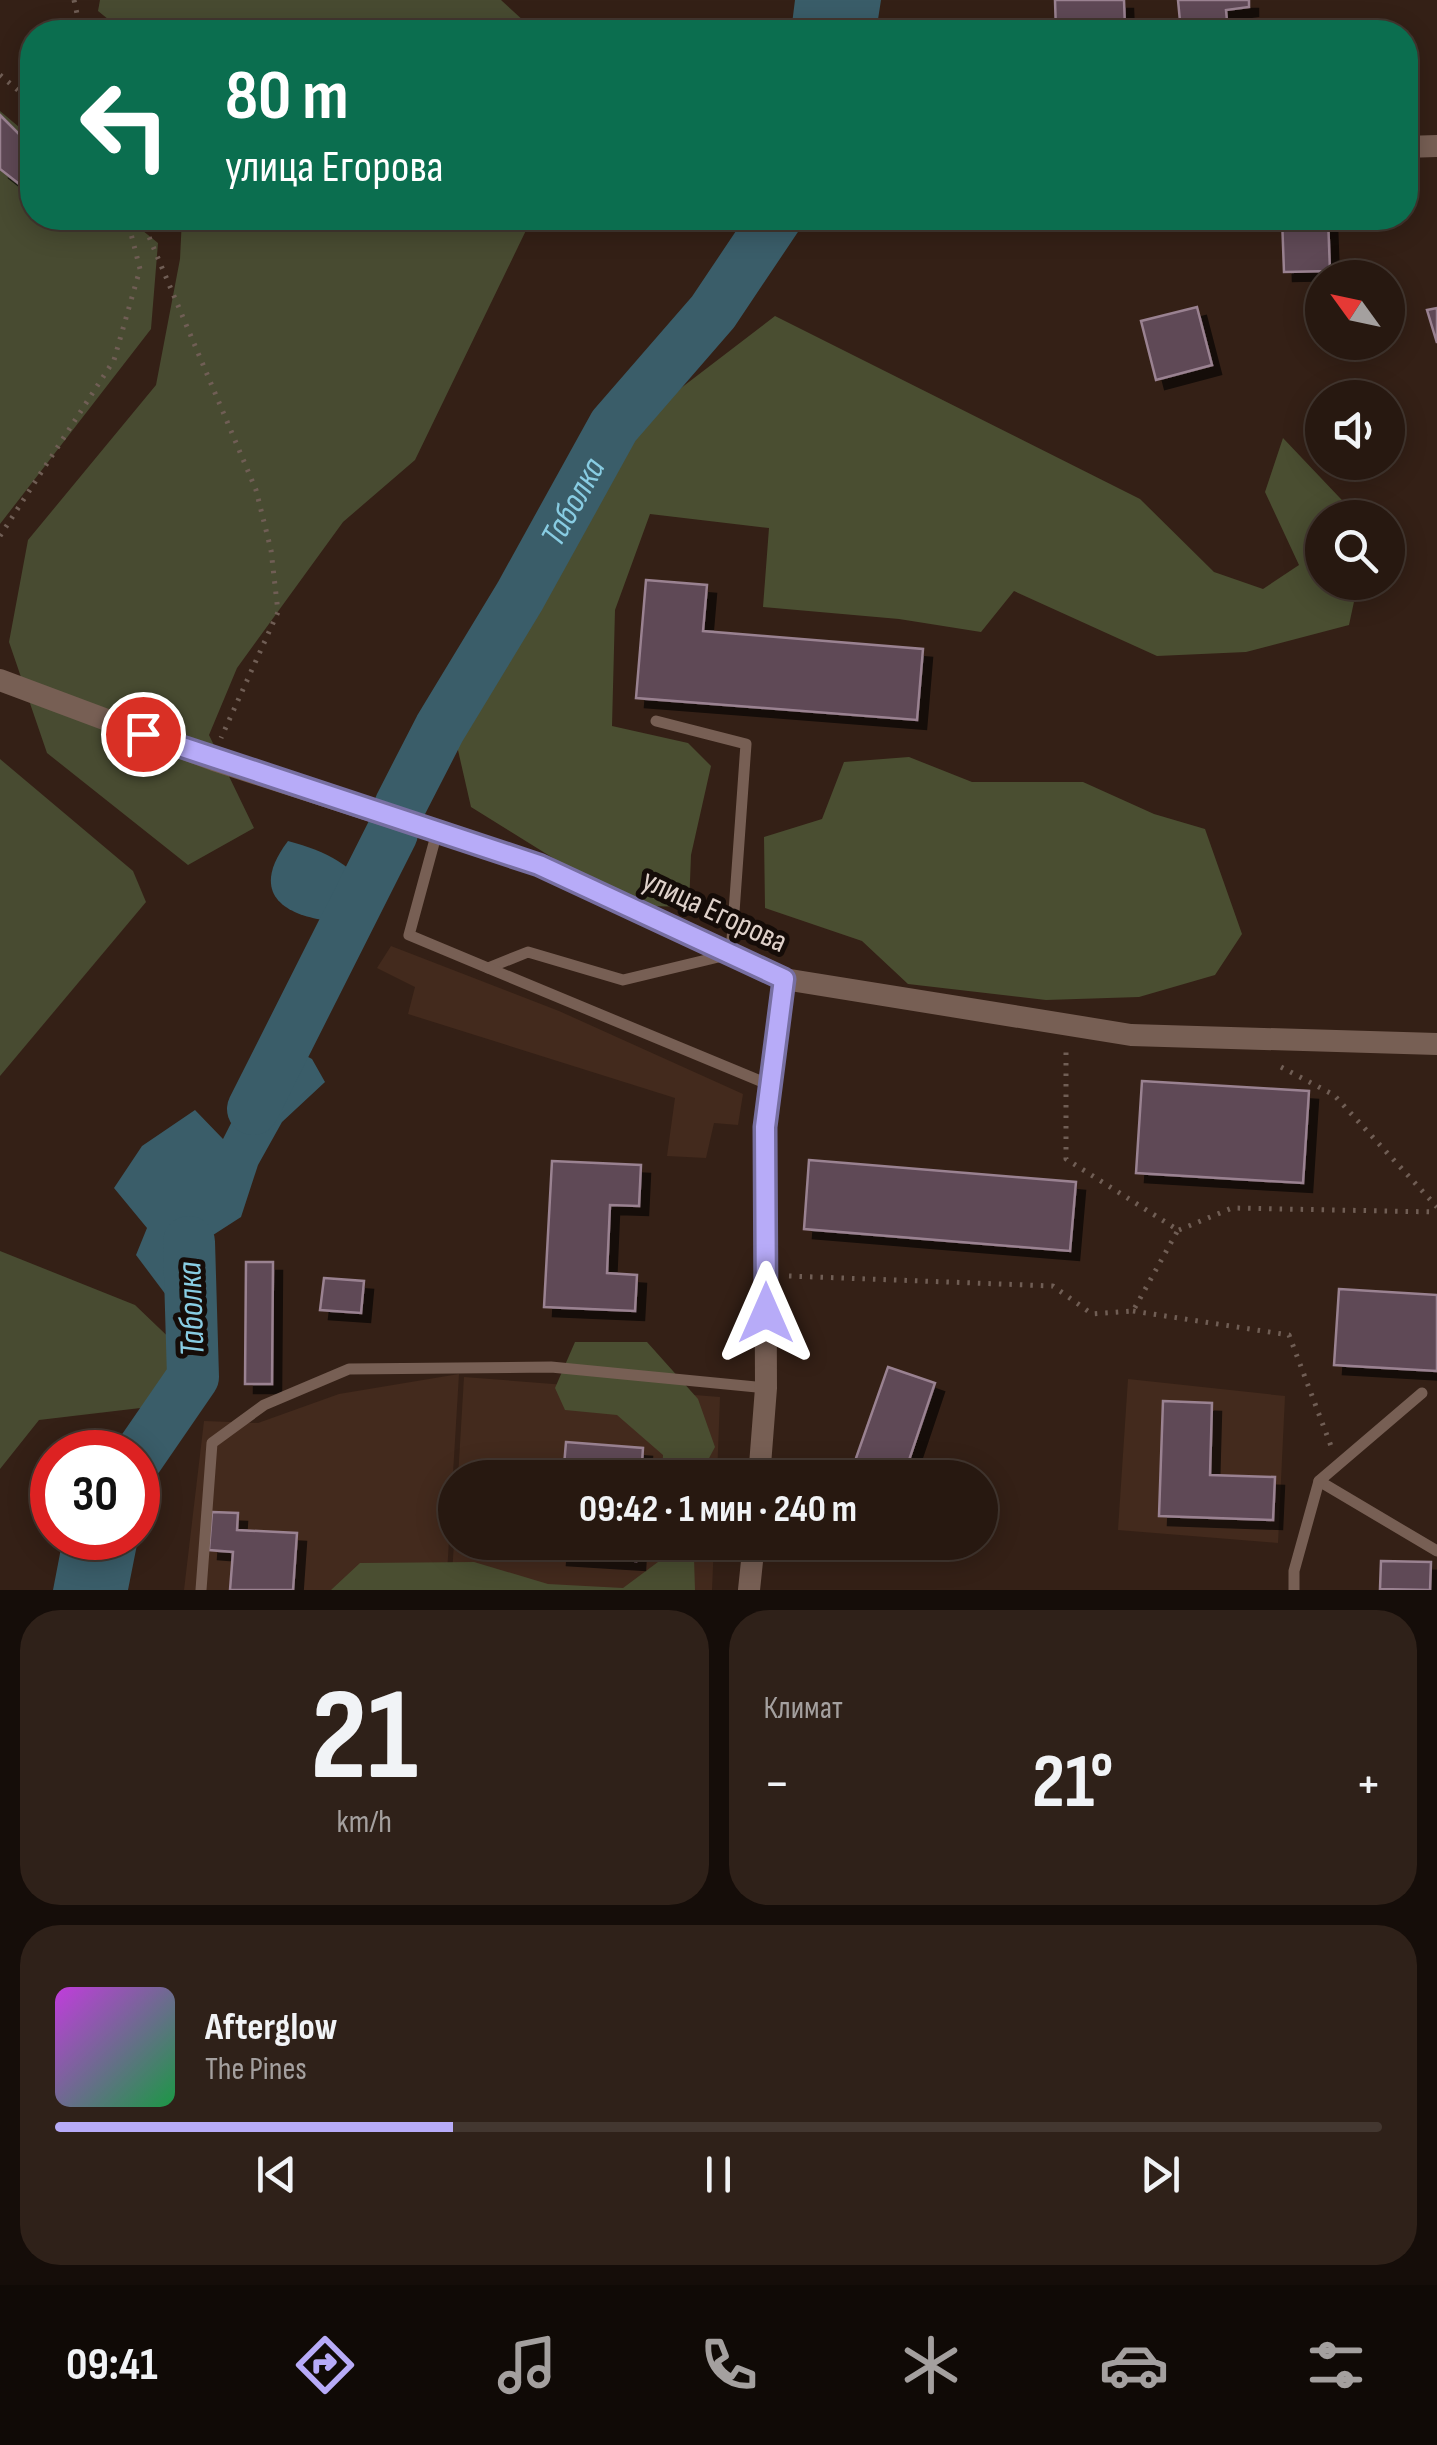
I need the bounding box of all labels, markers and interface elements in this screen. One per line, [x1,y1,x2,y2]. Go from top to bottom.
text: 80 m [225,55,349,139]
icon: left [60,60,190,190]
text: улица Егорова [225,140,444,195]
north arrow [1305,260,1405,360]
map controls [1305,260,1405,600]
button: sound [1305,380,1405,480]
water label: Таболка [532,450,615,554]
button: search [1305,500,1405,600]
pin [101,692,186,777]
icon: arrive [116,707,171,762]
street label: улица Егорова [636,861,793,962]
water label: Таболка [168,1261,215,1357]
position arrow [714,1261,818,1365]
speed limit sign: 30 [30,1430,160,1560]
text: 09:42 · 1 мин · 240 m [579,1487,857,1532]
text: 21 [310,1660,418,1816]
text: Климат [764,1689,843,1728]
text: 21° [1032,1738,1113,1829]
text: − [764,1751,790,1818]
text: + [1355,1751,1382,1818]
text: km/h [337,1803,392,1842]
text: Afterglow [205,2005,338,2050]
text: The Pines [205,2050,307,2089]
icon: previous [249,2147,304,2202]
icon: pause [691,2147,746,2202]
icon: next [1133,2147,1188,2202]
icon: directions [290,2330,360,2400]
icon: music [492,2330,562,2400]
icon: phone [694,2330,764,2400]
icon: climate [896,2330,966,2400]
icon: car [1099,2330,1169,2400]
icon: filters [1301,2330,1371,2400]
text: 09:41 [66,2338,158,2393]

